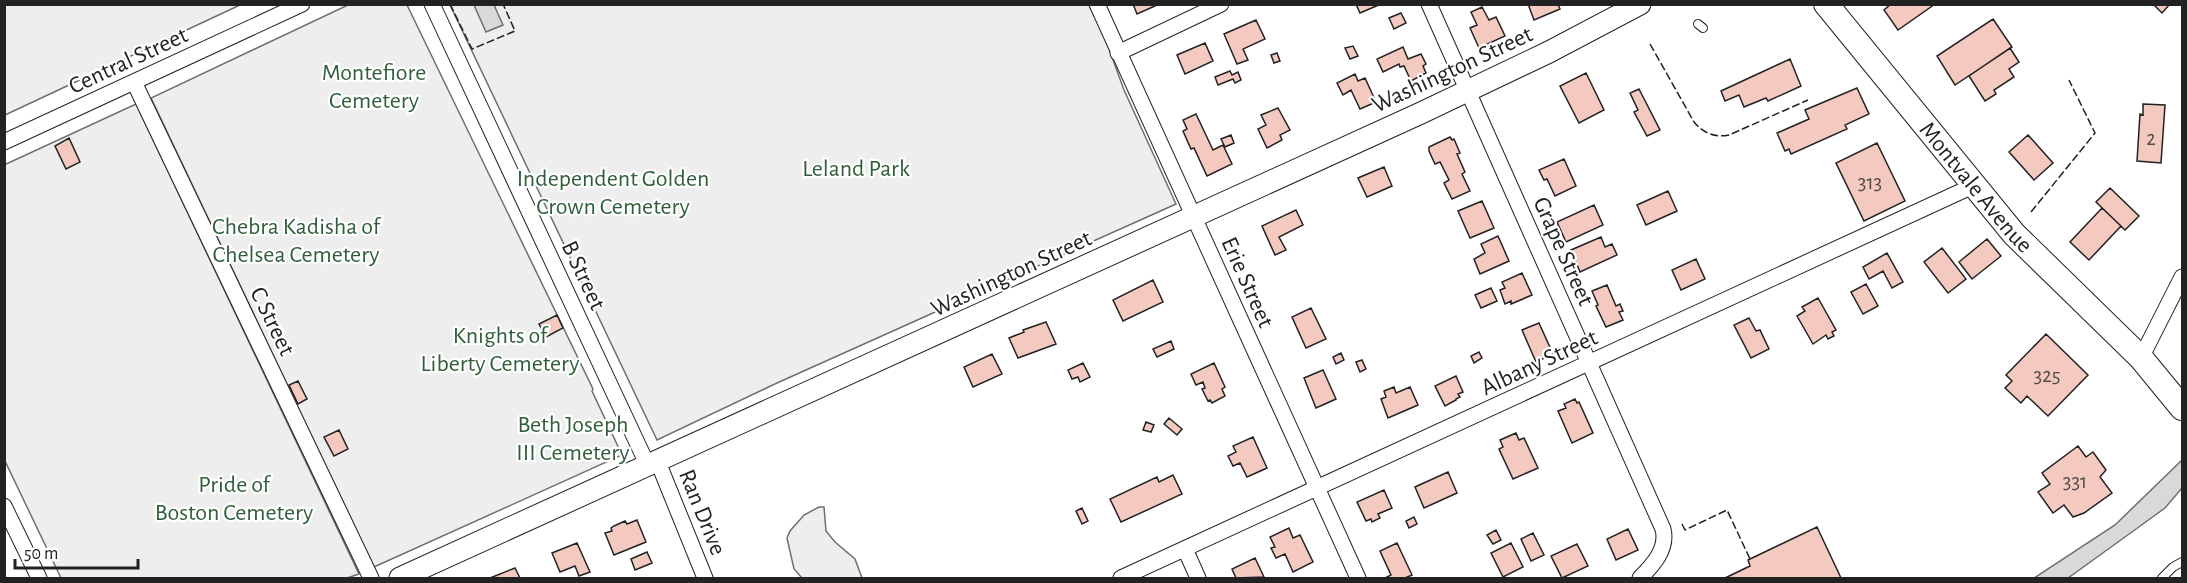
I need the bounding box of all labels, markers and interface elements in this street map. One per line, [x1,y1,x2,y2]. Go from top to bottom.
street label: Washington Street [1368,22,1537,118]
street label: Central Street [65,23,192,99]
park label: Montefiore Cemetery [322,61,426,113]
street label: Montvale Avenue [1915,118,2037,258]
house number: 2 [2146,128,2156,149]
park label: Leland Park [802,157,910,181]
park label: Independent Golden Crown Cemetery [517,167,709,219]
house number: 313 [1858,172,1882,193]
street label: Grape Street [1528,193,1598,310]
park label: Chebra Kadisha of Chelsea Cemetery [212,215,382,267]
street label: Washington Street [927,226,1096,322]
street label: Erie Street [1217,233,1278,332]
street label: B Street [557,237,610,314]
street label: C Street [245,283,299,360]
park label: Knights of Liberty Cemetery [421,324,579,376]
street label: Albany Street [1477,325,1602,400]
house number: 325 [2034,365,2061,386]
park label: Beth Joseph III Cemetery [516,413,630,465]
street label: Ran Drive [674,466,730,559]
house number: 331 [2063,471,2087,492]
park label: Pride of Boston Cemetery [155,473,313,525]
scale bar [15,532,138,570]
text: 50 m [24,545,58,563]

